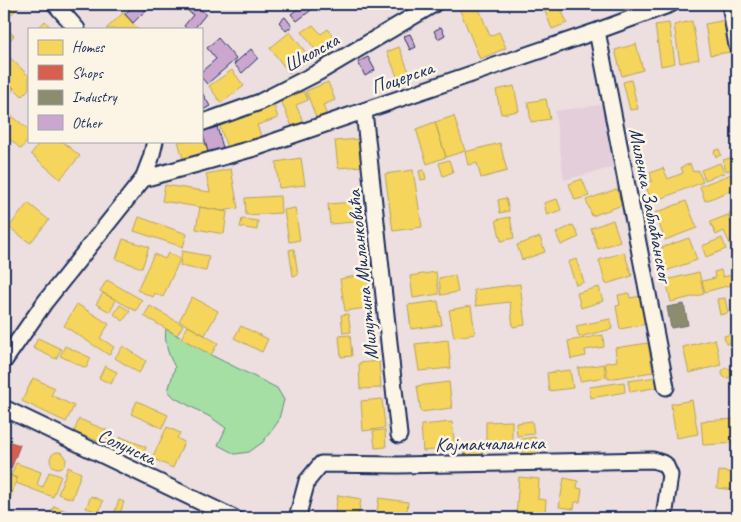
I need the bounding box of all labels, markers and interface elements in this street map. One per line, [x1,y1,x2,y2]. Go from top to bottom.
street label: Школска [279,26,345,78]
legend [28,28,202,142]
text: Homes [72,38,106,57]
street label: Поцерска [368,55,438,100]
text: Shops [72,64,105,83]
text: Industry [72,88,119,107]
text: Other [72,114,103,133]
street label: Миленка Заблаћанског [623,126,678,287]
street label: Милутина Миланковића [341,187,384,361]
street label: Солунска [94,422,161,471]
street label: Кајмакчаланска [435,430,546,457]

